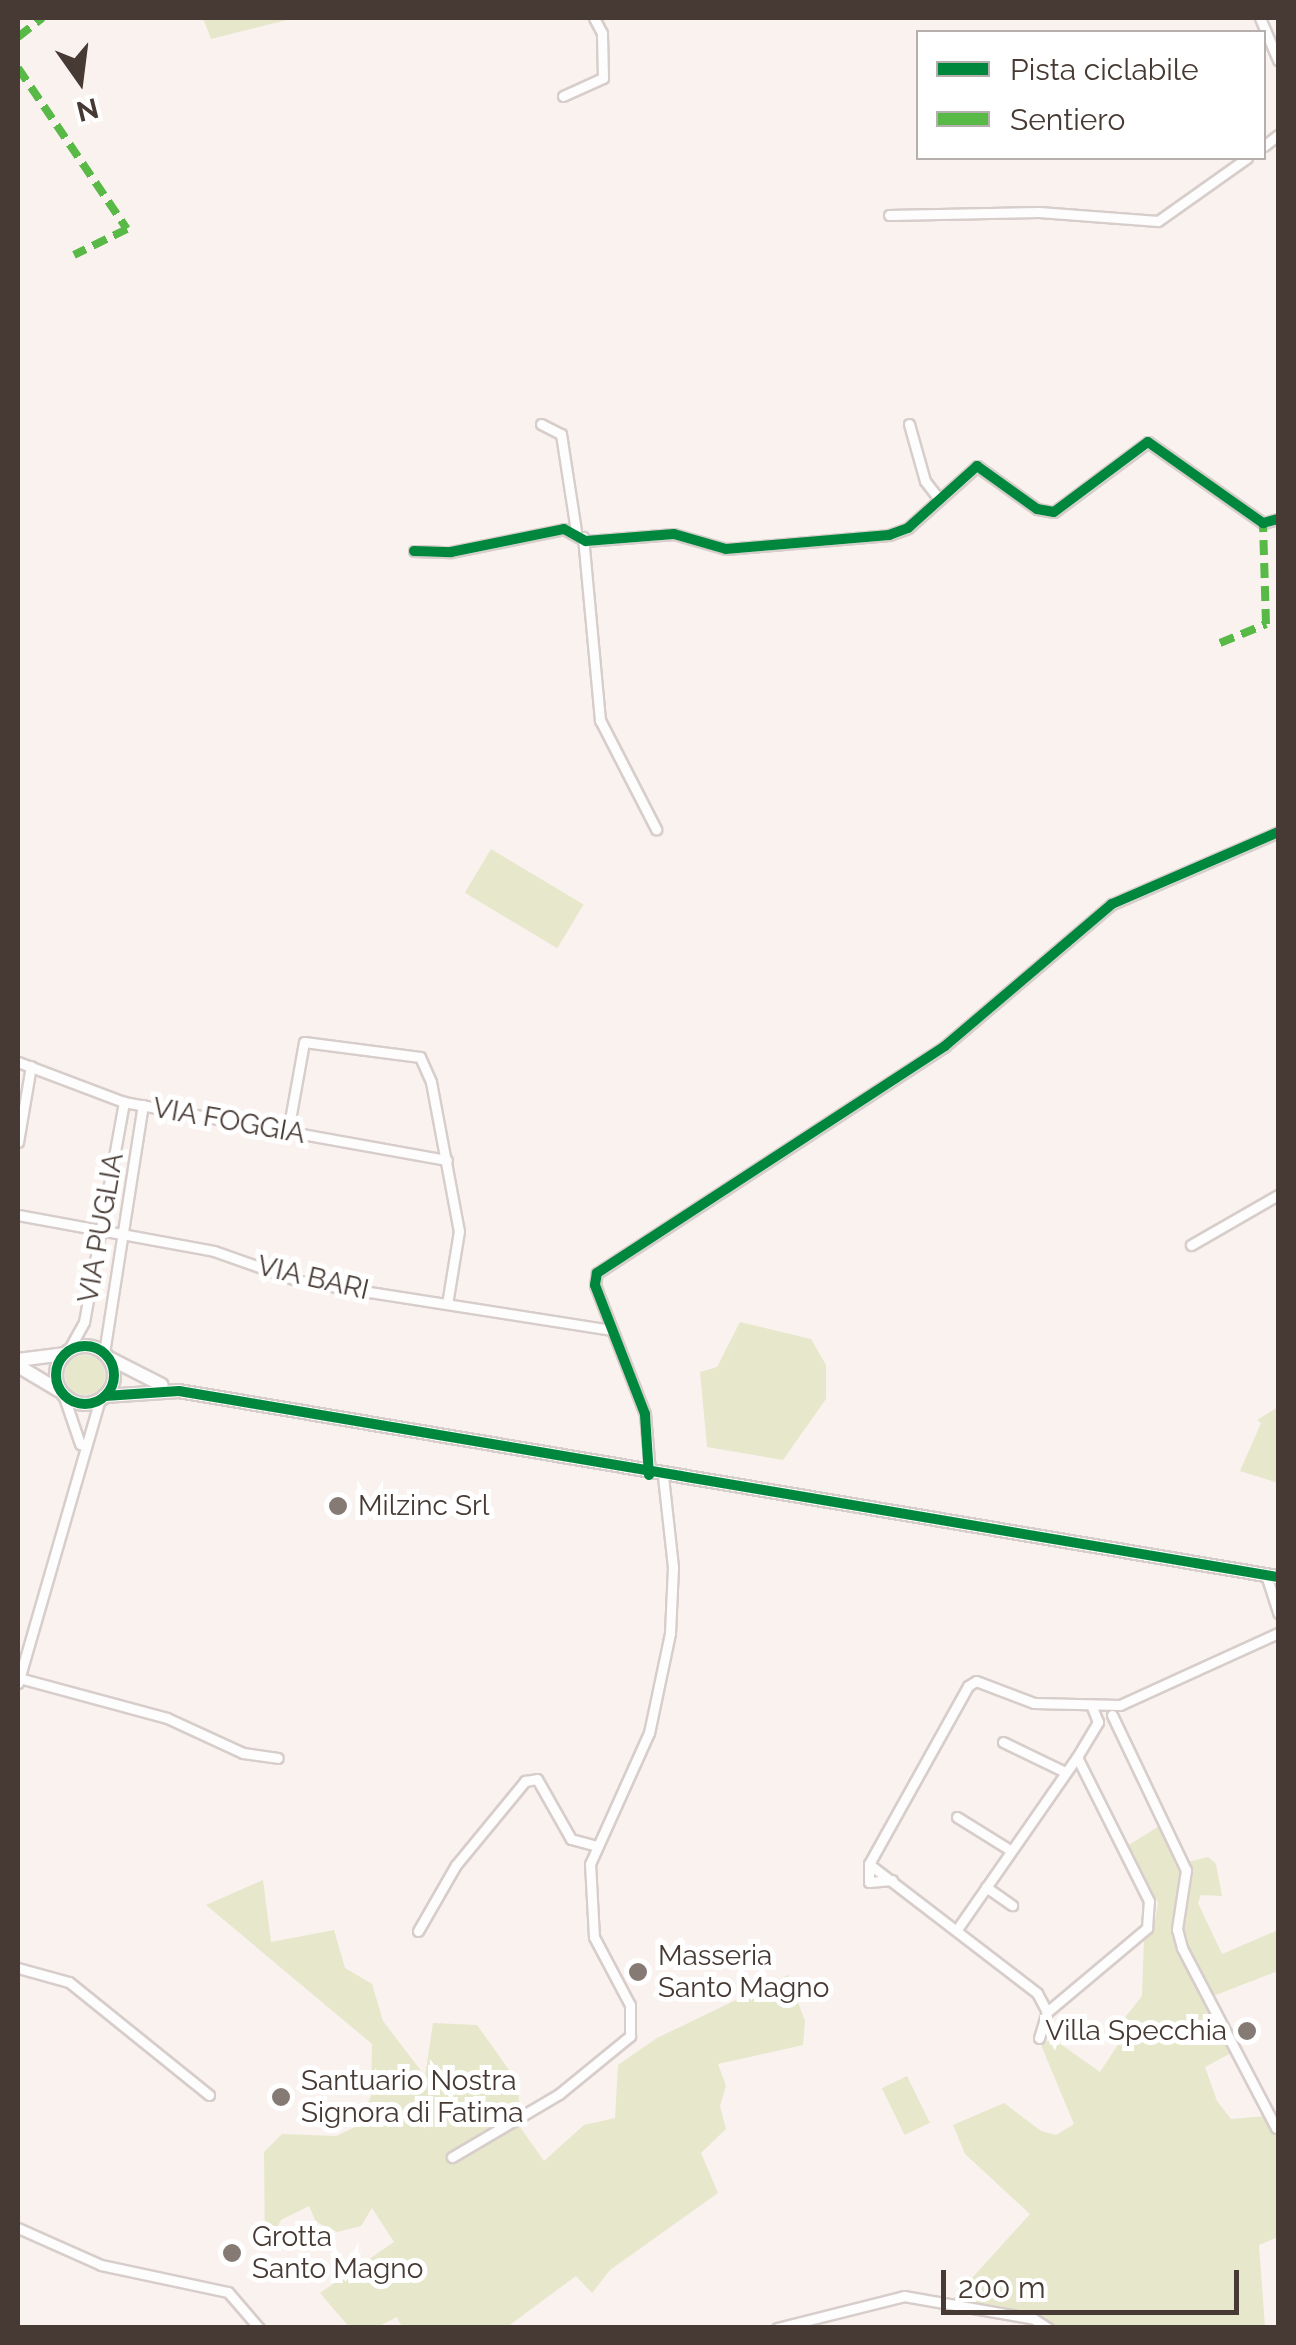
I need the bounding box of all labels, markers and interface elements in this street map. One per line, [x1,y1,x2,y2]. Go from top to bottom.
north arrow [30,30,130,130]
legend [916,30,1266,160]
text: Pista ciclabile [1010,52,1199,87]
text: N [73,91,102,128]
text: Sentiero [1010,102,1125,137]
street label: VIA FOGGIA [150,1091,308,1151]
street label: VIA PUGLIA [71,1150,131,1306]
street label: VIA BARI [253,1249,373,1307]
place label: Milzinc Srl [358,1489,489,1523]
marker: Milzinc Srl [327,1495,349,1517]
place label: Masseria Santo Magno [658,1939,829,2005]
marker: Masseria Santo Magno [627,1961,649,1983]
place label: Villa Specchia [1045,2014,1227,2048]
marker: Villa Specchia [1236,2020,1258,2042]
place label: Santuario Nostra Signora di Fatima [301,2064,524,2130]
marker: Santuario Nostra Signora di Fatima [270,2086,292,2108]
place label: Grotta Santo Magno [252,2220,423,2286]
marker: Grotta Santo Magno [221,2242,243,2264]
scale bar [946,2250,1244,2312]
text: 200 m [958,2270,1046,2305]

